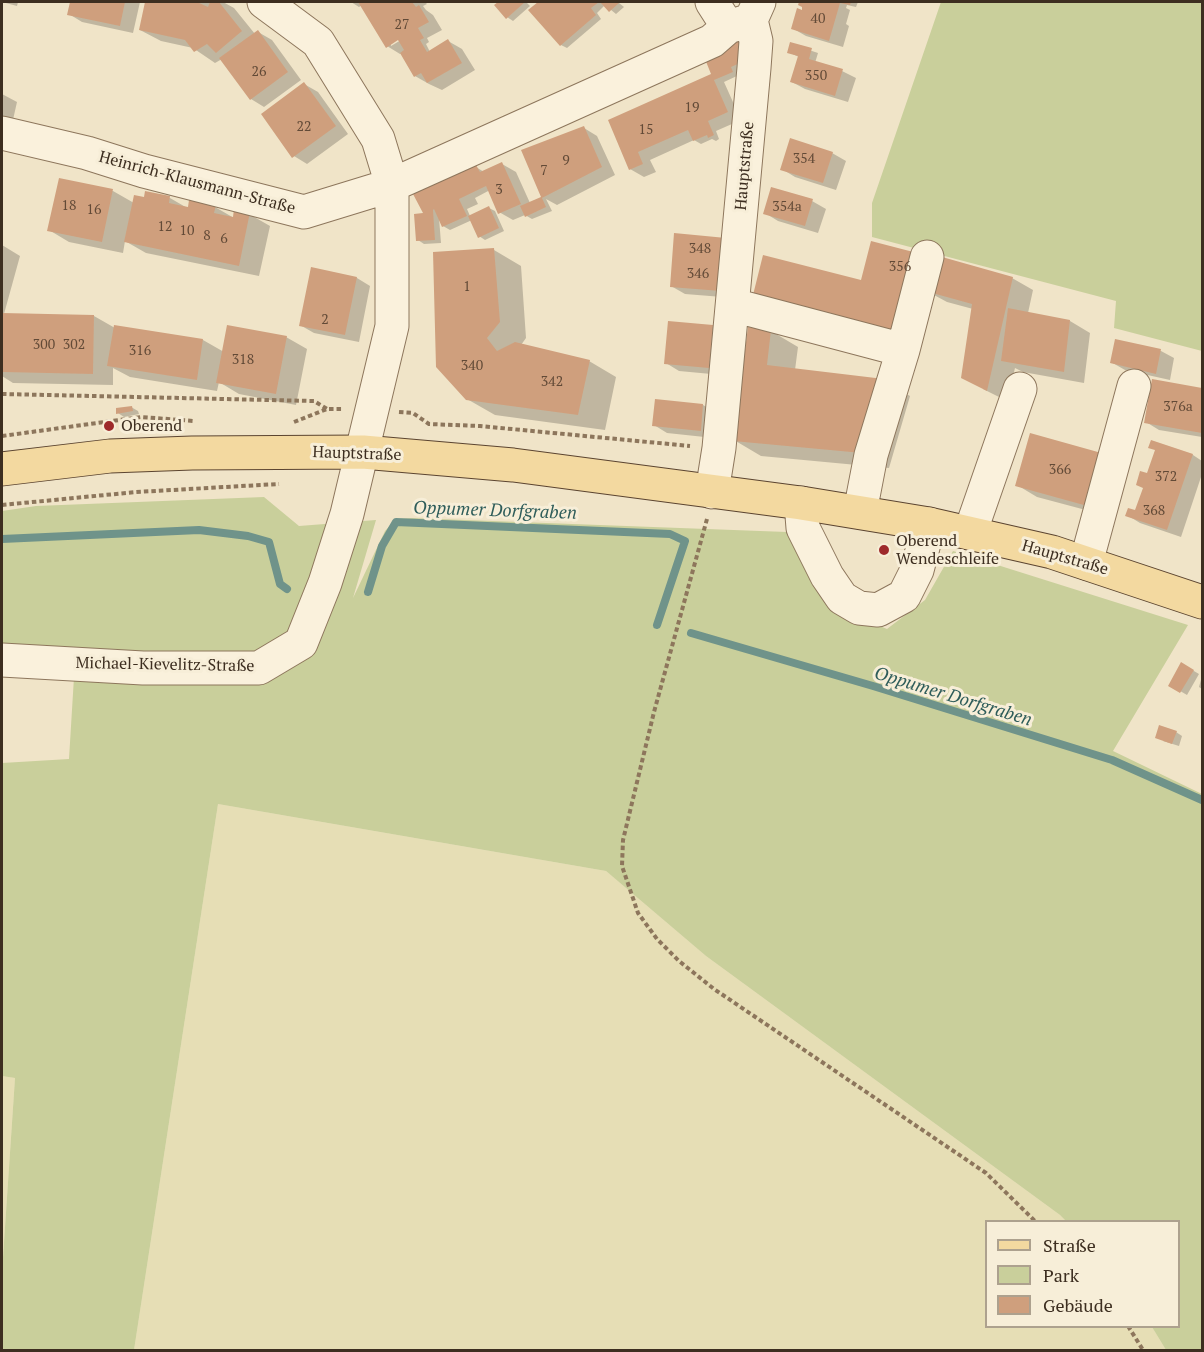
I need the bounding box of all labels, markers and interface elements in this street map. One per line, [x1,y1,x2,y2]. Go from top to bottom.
house number: 40 [811,11,825,27]
house number: 27 [395,17,409,33]
house number: 26 [252,64,266,80]
house number: 350 [805,68,827,84]
house number: 19 [685,100,699,116]
house number: 22 [297,119,311,135]
street label: Hauptstraße [732,121,758,211]
house number: 15 [639,122,653,138]
street label: Heinrich-Klausmann-Straße [97,148,297,218]
house number: 354 [793,151,815,167]
house number: 9 [562,153,570,169]
house number: 7 [540,163,548,179]
house number: 3 [495,182,503,198]
house number: 18 [62,198,76,214]
house number: 354a [772,199,802,215]
house number: 16 [87,202,101,218]
house number: 12 [158,219,172,235]
house number: 10 [180,223,194,239]
house number: 8 [203,228,211,244]
house number: 6 [220,231,228,247]
house number: 348 [689,241,711,257]
house number: 356 [889,259,911,275]
house number: 346 [687,266,709,282]
house number: 1 [463,279,471,295]
house number: 2 [321,312,329,328]
house number: 300 [33,337,55,353]
house number: 302 [63,337,85,353]
house number: 316 [129,343,151,359]
house number: 318 [232,352,254,368]
house number: 340 [461,358,483,374]
house number: 342 [541,374,563,390]
house number: 376a [1163,399,1193,415]
place label: Oberend [121,416,182,436]
marker: Oberend [102,419,116,433]
street label: Hauptstraße [312,443,402,465]
house number: 366 [1049,462,1071,478]
house number: 372 [1155,469,1177,485]
water label: Oppumer Dorfgraben [413,497,577,525]
house number: 368 [1143,503,1165,519]
place label: Oberend Wendeschleife [896,531,999,569]
street label: Hauptstraße [1020,536,1110,580]
marker: Oberend Wendeschleife [877,543,891,557]
street label: Michael-Kievelitz-Straße [75,654,255,676]
water label: Oppumer Dorfgraben [872,663,1034,731]
legend [985,1220,1180,1328]
text: Straße [1043,1233,1096,1257]
text: Park [1043,1263,1079,1287]
text: Gebäude [1043,1293,1113,1317]

